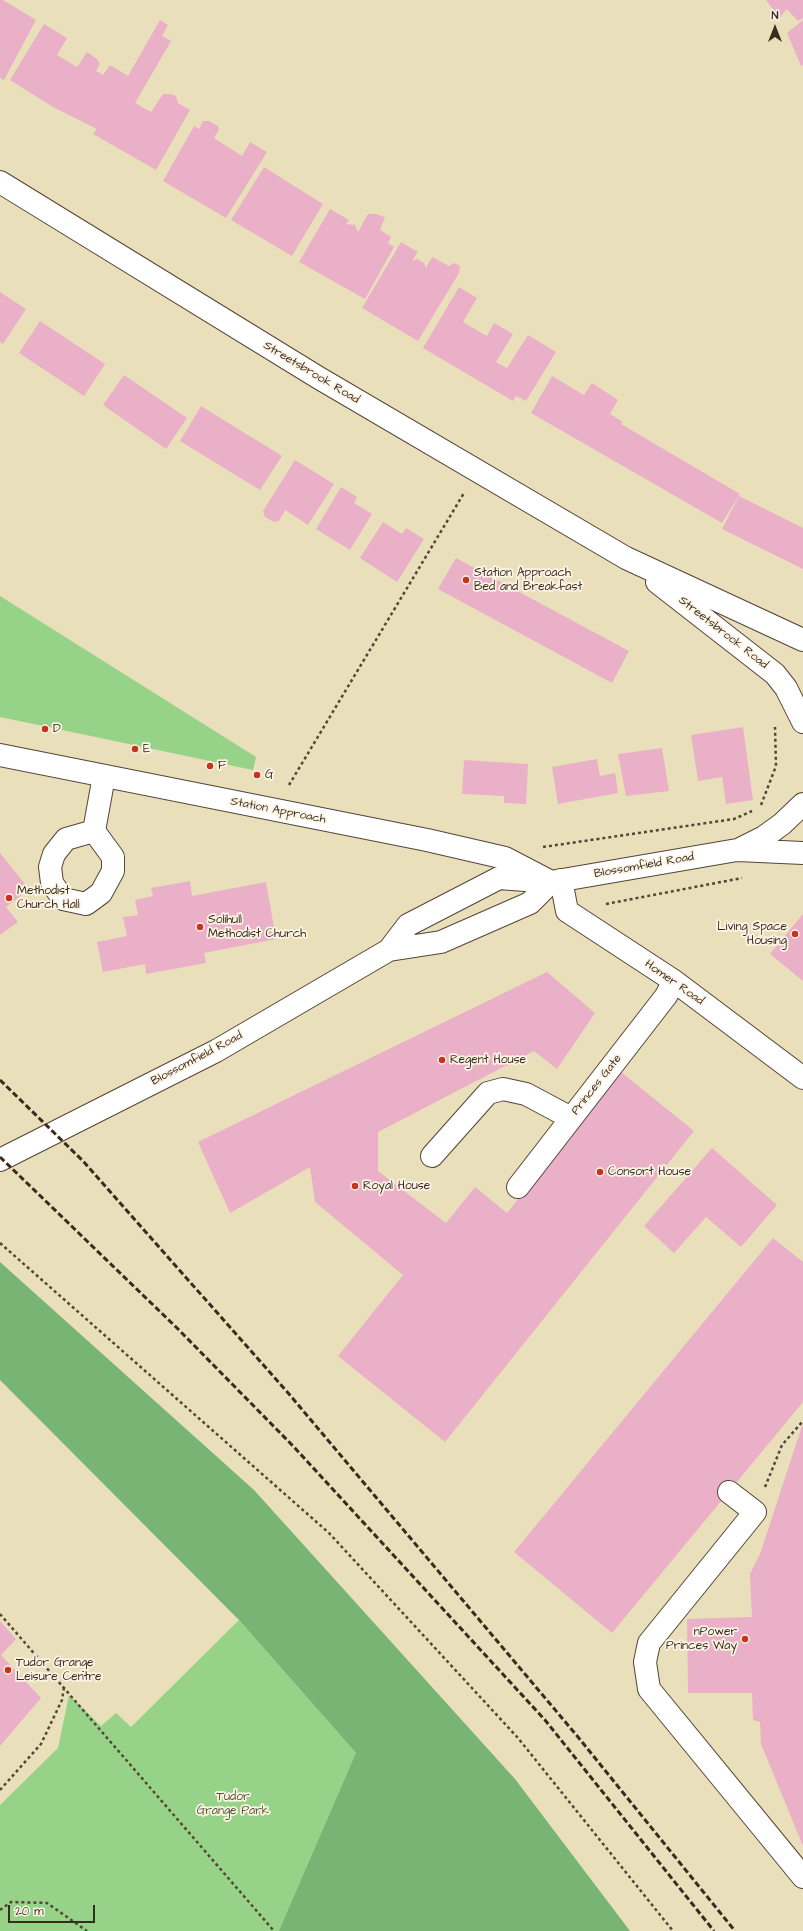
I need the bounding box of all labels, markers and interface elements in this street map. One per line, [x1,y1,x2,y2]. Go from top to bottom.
north arrow [755,8,795,48]
text: N [772,8,778,23]
street label: Streetsbrook Road [260,339,362,407]
place label: Station Approach Bed and Breakfast [474,566,582,594]
marker: Station Approach Bed and Breakfast [461,575,471,585]
street label: Streetsbrook Road [675,594,771,672]
place label: D [53,722,61,736]
marker: D [40,724,50,734]
place label: E [143,742,150,756]
marker: E [130,744,140,754]
place label: F [218,759,226,773]
marker: F [205,761,215,771]
place label: G [265,768,273,782]
marker: G [252,770,262,780]
street label: Station Approach [229,795,327,827]
street label: Blossomfield Road [593,850,695,882]
place label: Methodist Church Hall [17,884,80,912]
marker: Methodist Church Hall [4,893,14,903]
place label: Solihull Methodist Church [208,913,306,941]
place label: Living Space Housing [717,920,787,948]
marker: Solihull Methodist Church [195,922,205,932]
marker: Living Space Housing [790,929,800,939]
street label: Homer Road [642,957,706,1009]
street label: Blossomfield Road [149,1029,245,1089]
street label: Princes Gate [569,1052,625,1118]
place label: Regent House [450,1053,526,1067]
marker: Regent House [437,1055,447,1065]
place label: Consort House [608,1165,691,1179]
marker: Consort House [595,1167,605,1177]
place label: Royal House [363,1179,430,1193]
marker: Royal House [350,1181,360,1191]
place label: nPower Princes Way [666,1625,737,1653]
marker: nPower Princes Way [740,1634,750,1644]
place label: Tudor Grange Leisure Centre [16,1656,102,1684]
marker: Tudor Grange Leisure Centre [3,1665,13,1675]
park label: Tudor Grange Park [197,1790,269,1818]
scale bar [10,1897,97,1923]
text: 20 m [15,1903,44,1920]

